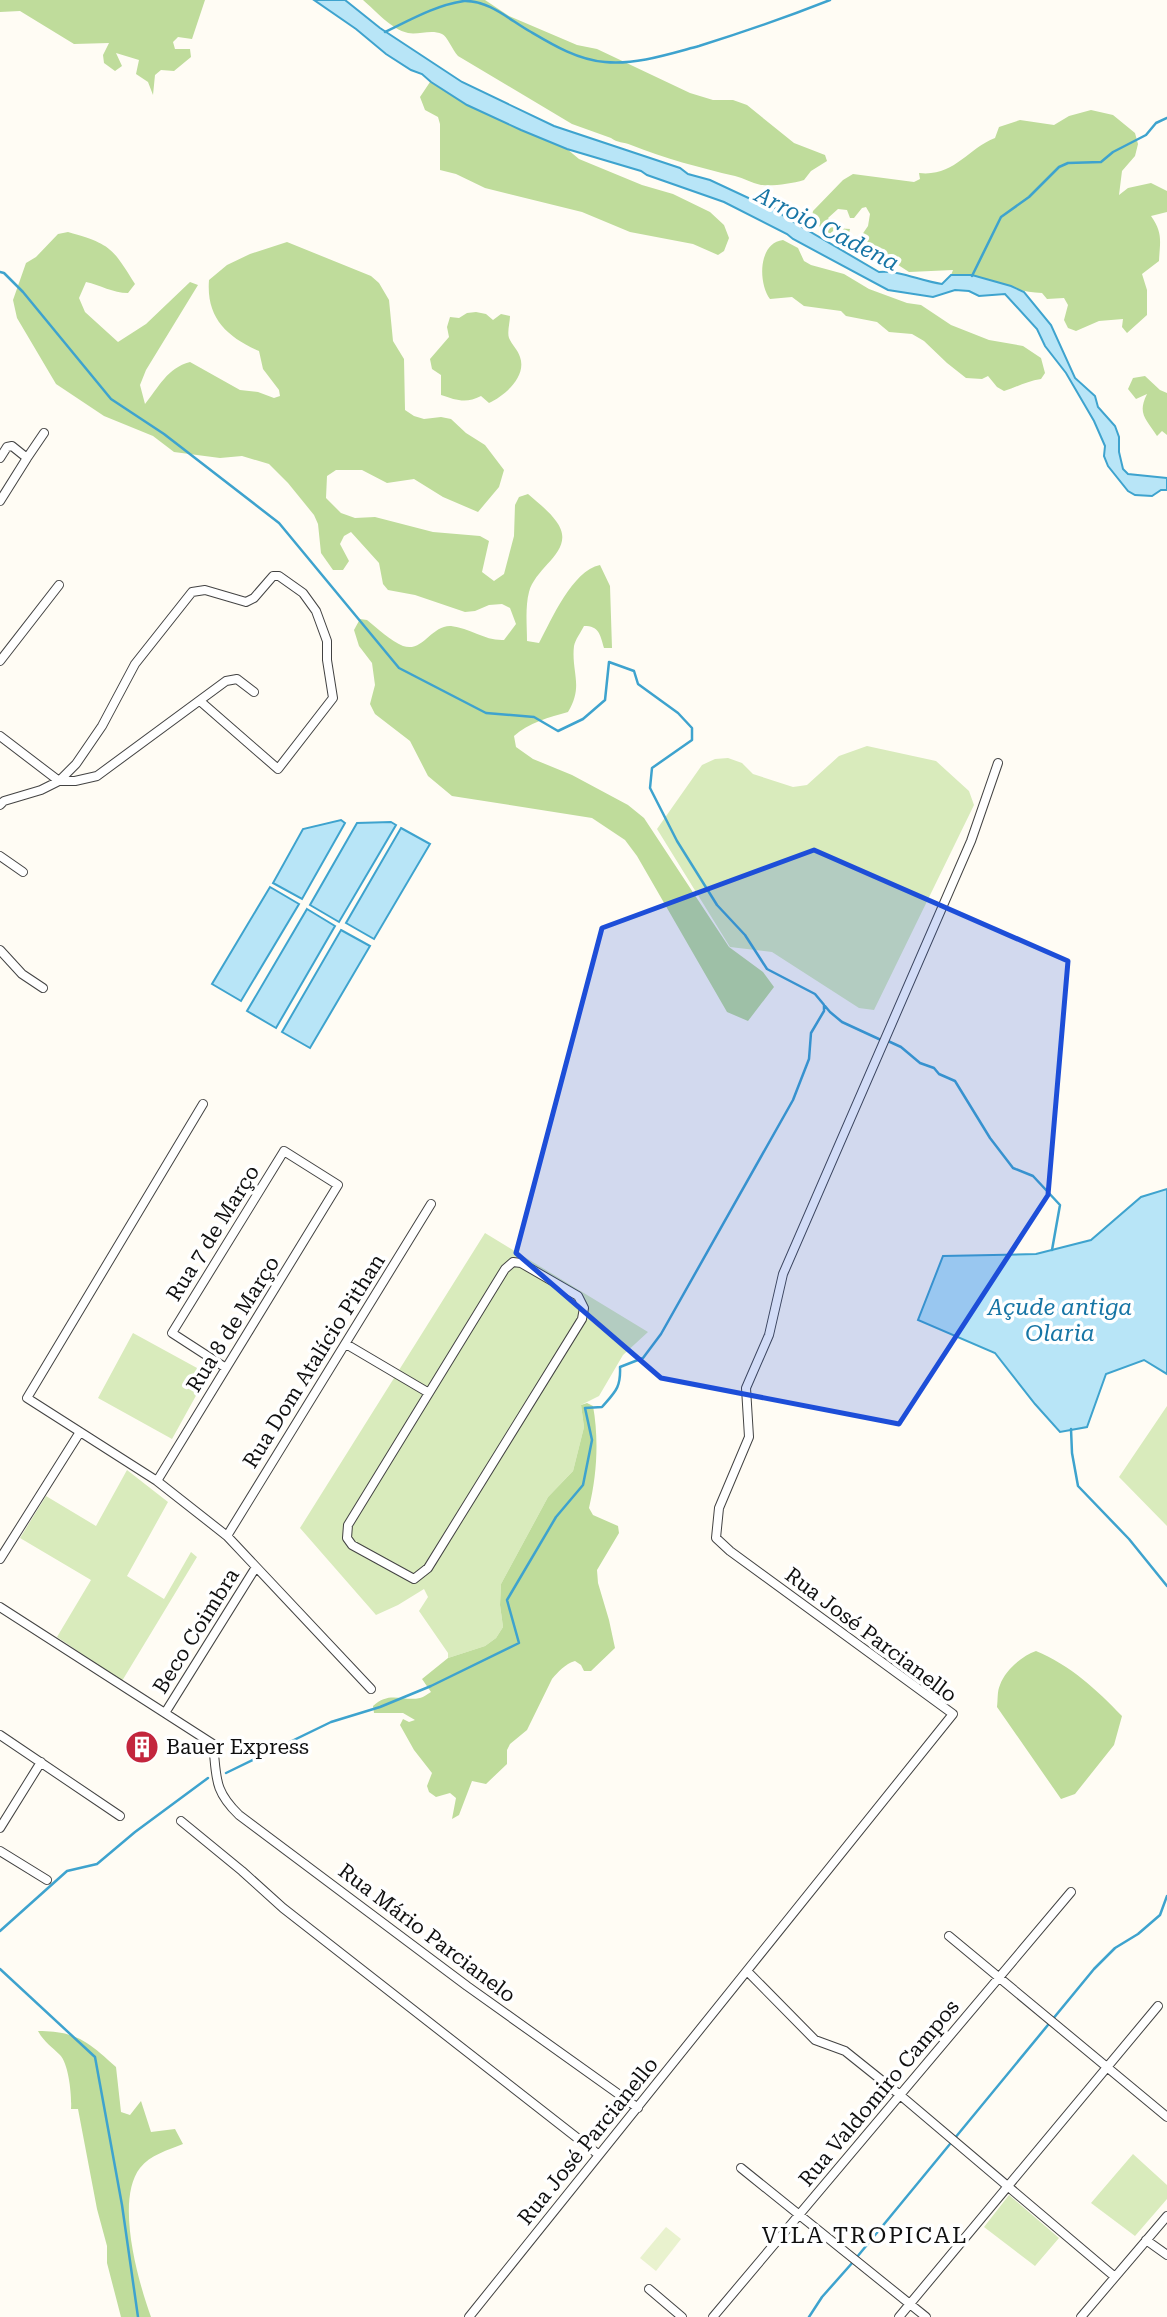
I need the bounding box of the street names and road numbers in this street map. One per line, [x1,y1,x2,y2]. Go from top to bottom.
street label: Rua 7 de Março [162,1161,264,1305]
street label: Rua Dom Atalício Pithan [238,1249,390,1472]
street label: Rua 8 de Março [182,1252,284,1396]
street label: Rua José Parcianello [781,1563,961,1707]
street label: Beco Coimbra [148,1564,244,1698]
street label: Rua Mário Parcianelo [334,1859,520,2007]
street label: Rua Valdomiro Campos [794,1995,964,2191]
street label: Rua José Parcianello [513,2052,663,2230]

